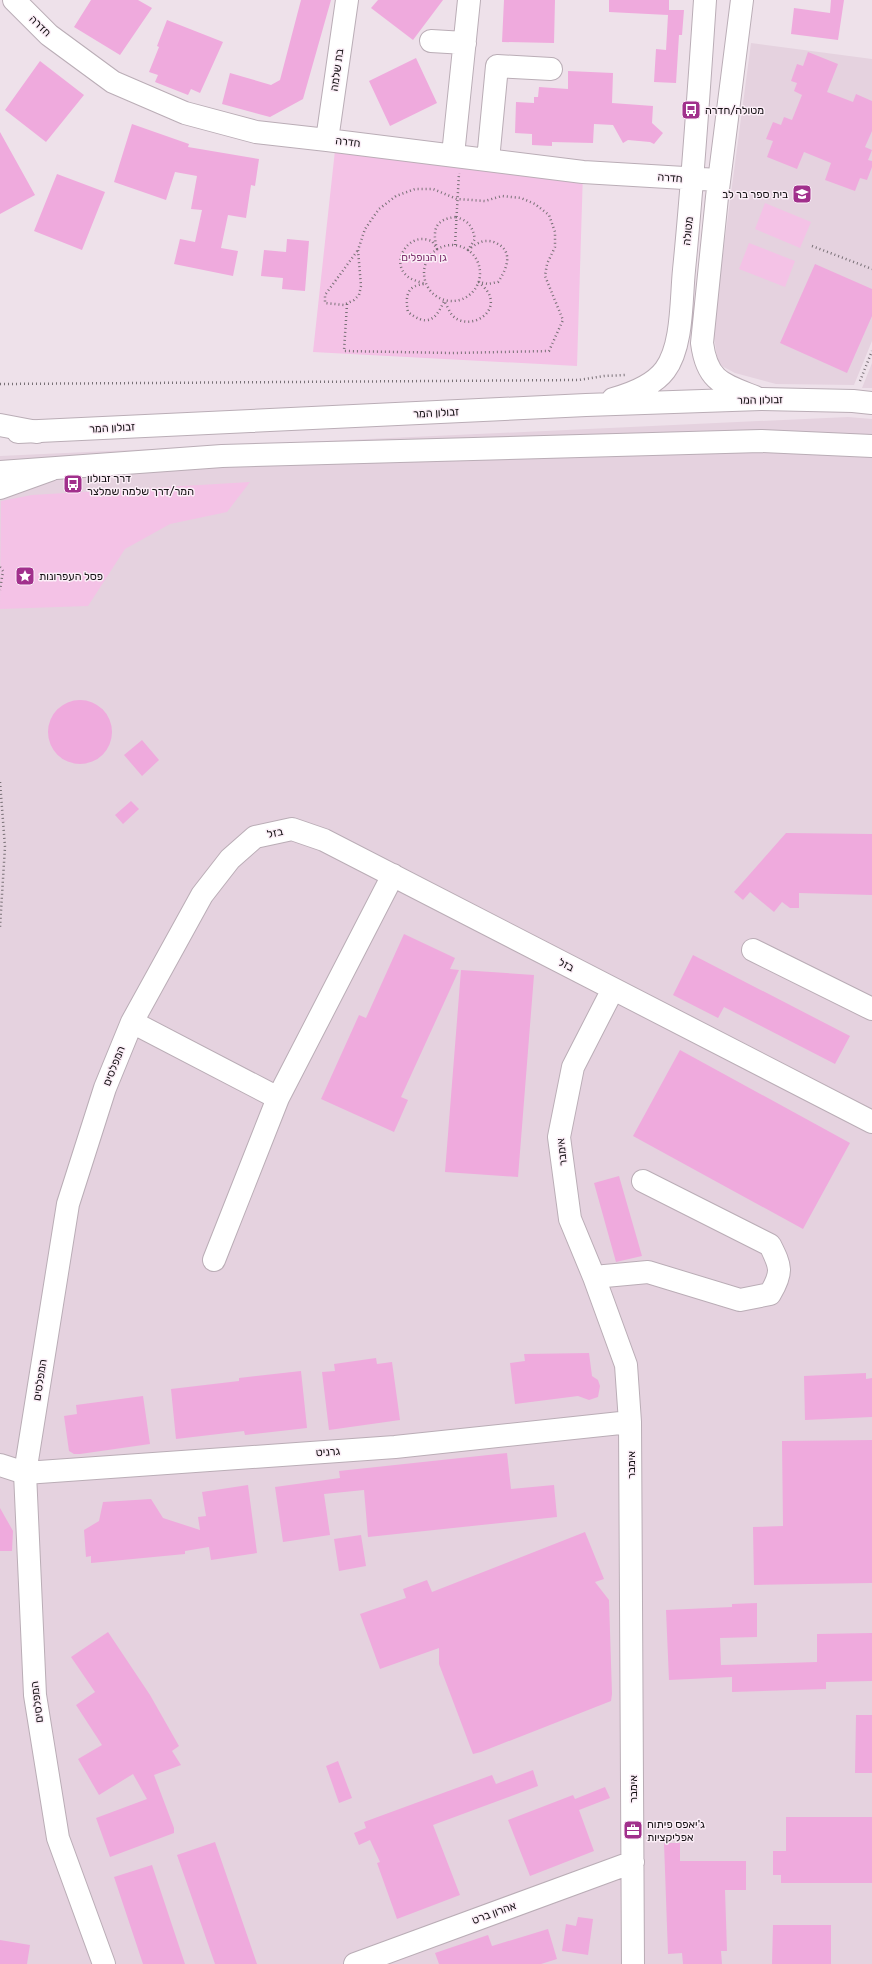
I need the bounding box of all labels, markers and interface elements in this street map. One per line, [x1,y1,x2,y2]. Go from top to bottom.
street label: חדרה [26,13,54,40]
street label: בת שלמה [328,48,346,92]
bus stop icon: מטולה/חדרה [680,99,702,121]
place label: מטולה/חדרה [705,104,764,117]
street label: חדרה [335,134,361,150]
street label: חדרה [657,171,683,185]
school or university icon: בית ספר בר לב [791,183,813,205]
place label: בית ספר בר לב [722,188,788,201]
street label: מטולה [680,216,696,246]
park label: גן הנופלים [401,251,447,264]
street label: זבולון המר [737,393,783,407]
street label: זבולון המר [413,405,459,421]
street label: זבולון המר [89,420,135,436]
place label: דרך זבולון המר/דרך שלמה שמלצר [87,472,194,498]
bus stop icon: דרך זבולון המר/דרך שלמה שמלצר [62,473,84,495]
place icon: פסל העפרונות [14,565,36,587]
place label: פסל העפרונות [39,570,103,583]
street label: בזל [266,825,284,841]
street label: בזל [556,956,576,974]
street label: המפלסים [100,1044,128,1088]
street label: אימבר [554,1137,570,1167]
street label: המפלסים [30,1358,50,1402]
street label: גרניט [315,1445,341,1459]
street label: אימבר [625,1451,638,1479]
street label: המפלסים [28,1680,46,1724]
street label: אימבר [627,1775,640,1803]
place label: ג'יאפס פיתוח אפליקציות [647,1818,705,1844]
office icon: ג'יאפס פיתוח אפליקציות [622,1819,644,1841]
street label: אהרון ברט [470,1899,518,1927]

